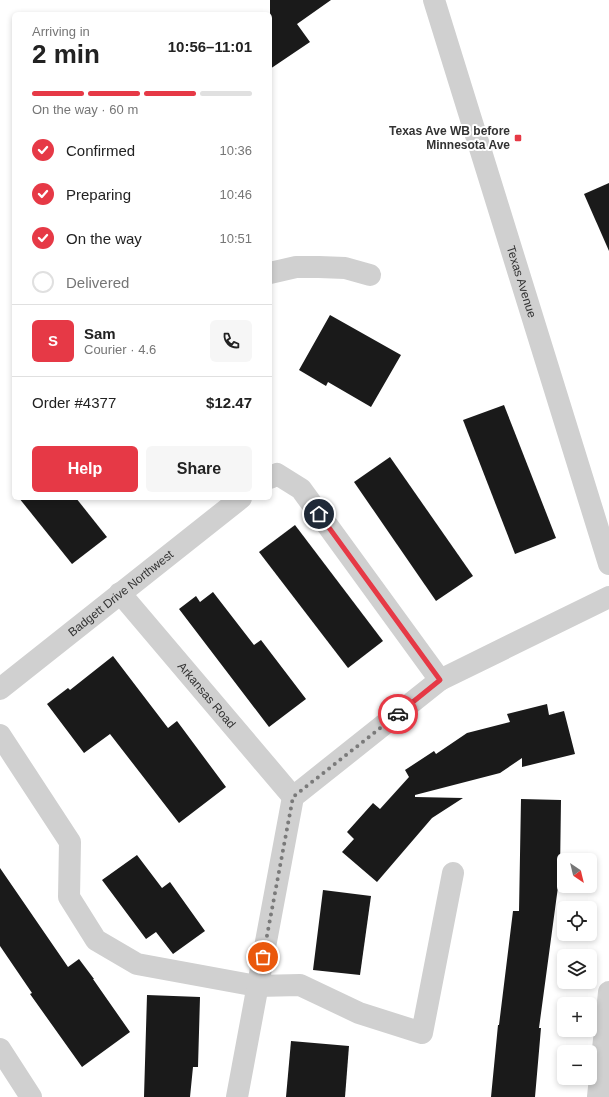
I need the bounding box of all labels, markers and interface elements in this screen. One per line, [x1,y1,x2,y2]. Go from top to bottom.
text: Arriving in [32,24,90,39]
text: 10:56–11:01 [168,38,252,55]
text: 2 min [32,39,100,69]
text: On the way · 60 m [32,102,138,117]
place label: Texas Ave WB before Minnesota Ave [389,124,510,152]
marker: Texas Ave WB before Minnesota Ave [513,133,523,143]
icon: check [32,139,54,161]
text: Confirmed [66,142,135,159]
text: 10:36 [219,143,252,158]
icon: check [32,183,54,205]
text: Preparing [66,186,131,203]
text: 10:46 [219,187,252,202]
icon: check [32,227,54,249]
text: On the way [66,230,142,247]
text: 10:51 [219,231,252,246]
street label: Texas Avenue [504,244,539,320]
text: Delivered [66,274,129,291]
button: phone [210,320,252,362]
text: Sam [84,325,116,342]
text: S [48,332,58,349]
text: Courier · 4.6 [84,342,156,357]
text: Order #4377 [32,394,116,411]
text: $12.47 [206,394,252,411]
button: Help [32,446,138,492]
button: Share [146,446,252,492]
pin [302,497,336,531]
icon: home [308,503,330,525]
street label: Badgett Drive Northwest [65,547,177,639]
street label: Arkansas Road [175,659,239,731]
courier [378,694,418,734]
icon: car [387,703,409,725]
north arrow [557,853,597,893]
map controls [557,853,597,1085]
button: locate [557,901,597,941]
pin [246,940,280,974]
icon: bag [252,946,274,968]
button: layers [557,949,597,989]
button: + [557,997,597,1037]
button: − [557,1045,597,1085]

